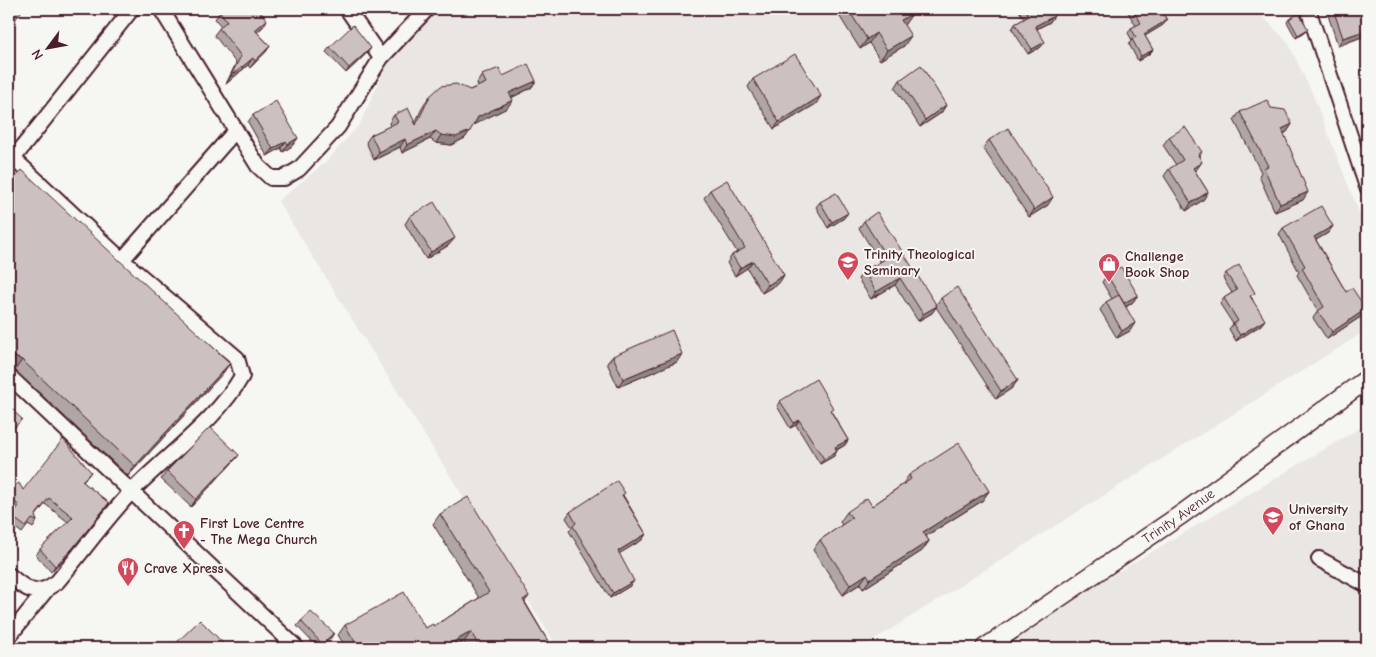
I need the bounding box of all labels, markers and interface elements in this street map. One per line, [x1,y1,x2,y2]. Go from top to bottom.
north arrow [22,22,72,72]
text: N [28,46,47,63]
place label: Trinity Theological Seminary [864,246,975,279]
place label: Challenge Book Shop [1125,248,1189,281]
school or university icon: Trinity Theological Seminary [836,250,860,281]
shop icon: Challenge Book Shop [1097,252,1121,283]
street label: Trinity Avenue [1139,485,1218,547]
place label: University of Ghana [1289,501,1349,534]
school or university icon: University of Ghana [1261,505,1285,536]
place label: First Love Centre - The Mega Church [200,515,317,548]
church icon: First Love Centre - The Mega Church [172,519,196,550]
restaurant icon: Crave Xpress [116,556,140,587]
place label: Crave Xpress [144,560,224,577]

